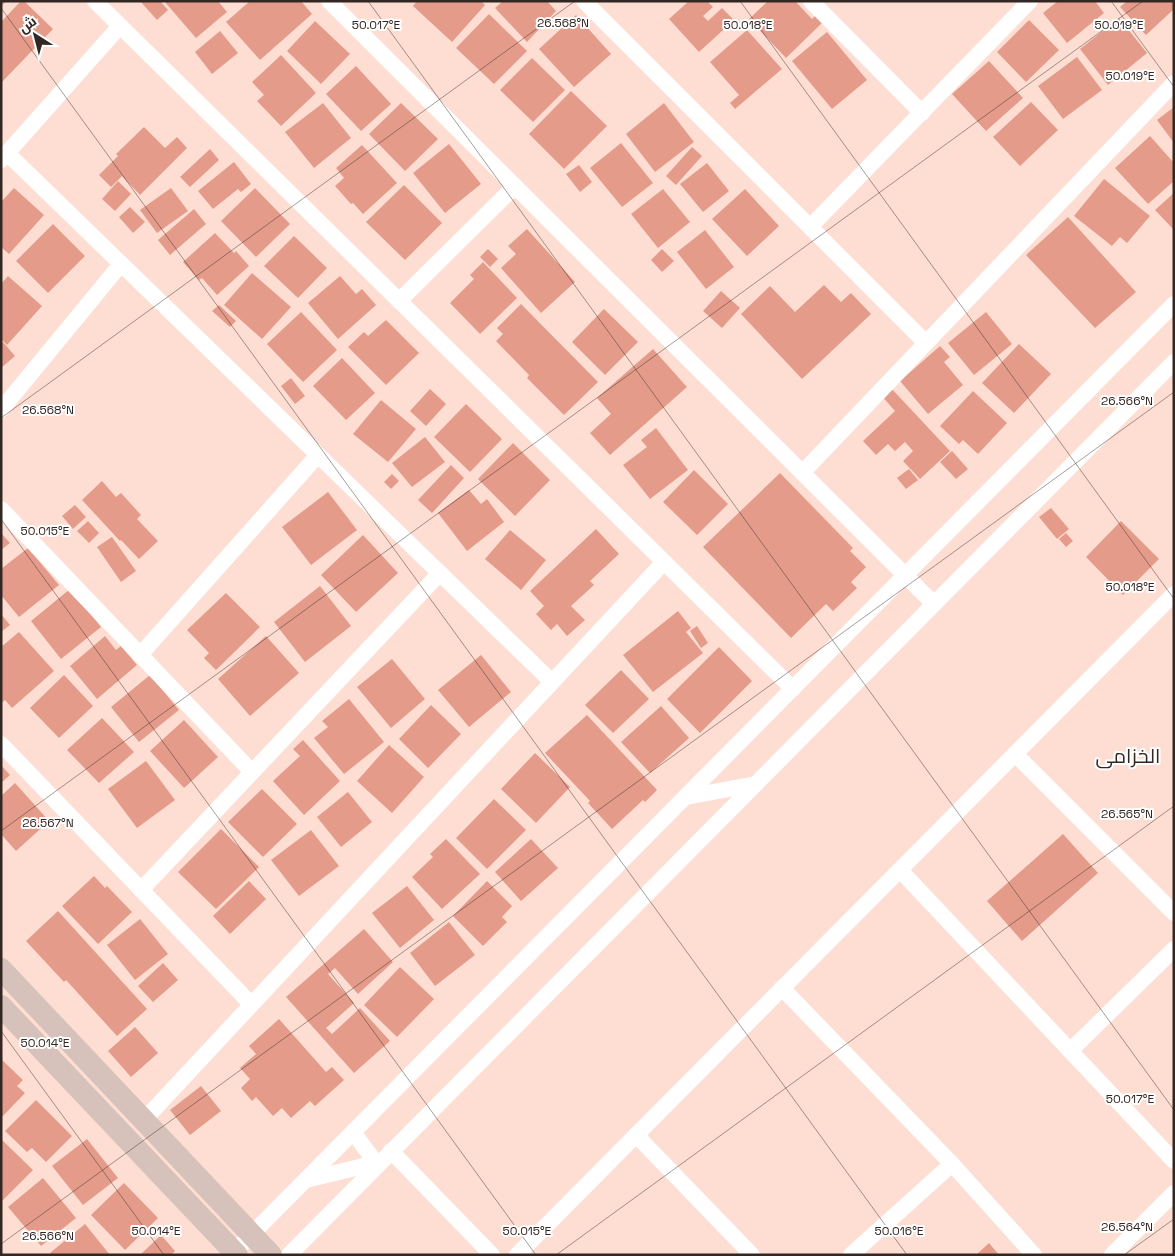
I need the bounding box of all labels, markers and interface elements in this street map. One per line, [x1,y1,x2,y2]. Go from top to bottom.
north arrow [10,10,60,60]
text: ش [15,12,40,37]
text: 26.568°N [537,15,589,31]
text: 50.017°E [352,17,400,33]
text: 50.018°E [723,17,773,33]
text: 50.019°E [1095,17,1144,33]
text: 50.019°E [1106,68,1155,84]
text: 26.566°N [1101,393,1153,409]
text: 26.568°N [22,402,74,418]
text: 50.015°E [21,523,70,539]
text: 50.018°E [1105,579,1155,595]
district label: الخزامى [1096,743,1160,769]
text: 26.565°N [1101,806,1153,822]
text: 26.567°N [22,815,74,831]
text: 50.014°E [20,1035,70,1051]
text: 50.017°E [1106,1091,1154,1107]
text: 26.564°N [1101,1219,1153,1235]
text: 50.014°E [131,1223,181,1239]
text: 50.015°E [503,1223,552,1239]
text: 50.016°E [875,1223,924,1239]
text: 26.566°N [22,1228,74,1244]

